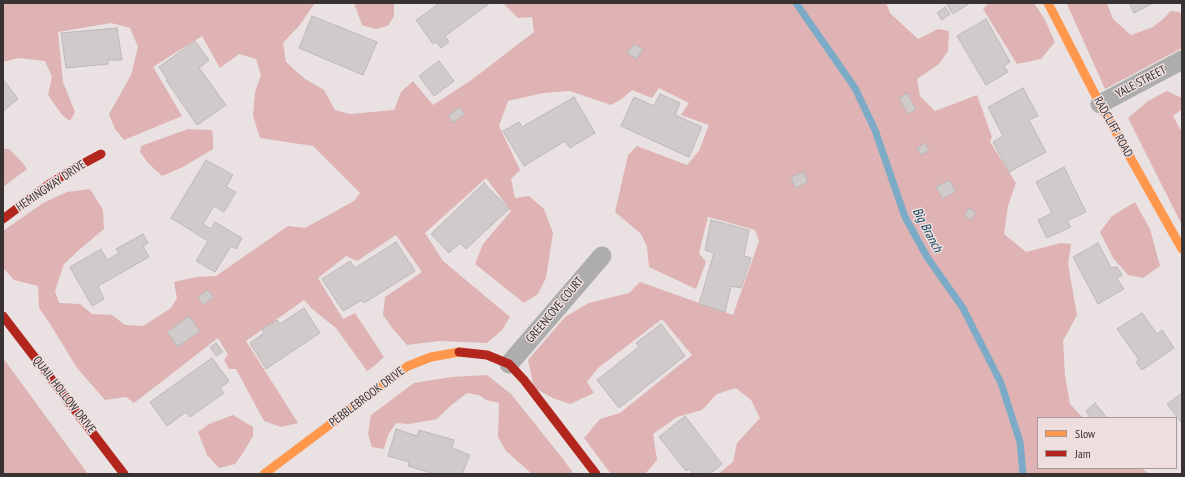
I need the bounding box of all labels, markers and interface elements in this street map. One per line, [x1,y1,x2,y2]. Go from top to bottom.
street label: YALE STREET [1113,63,1169,101]
street label: RADCLIFF ROAD [1090,94,1136,160]
street label: HEMINGWAY DRIVE [14,157,88,215]
water label: Big Branch [909,205,945,255]
street label: GREENCOVE COURT [523,274,587,346]
street label: QUAIL HOLLOW DRIVE [29,354,99,436]
street label: PEBBLEBROOK DRIVE [327,364,407,430]
legend [1037,417,1177,469]
text: Slow [1075,426,1095,441]
text: Jam [1075,446,1091,461]

